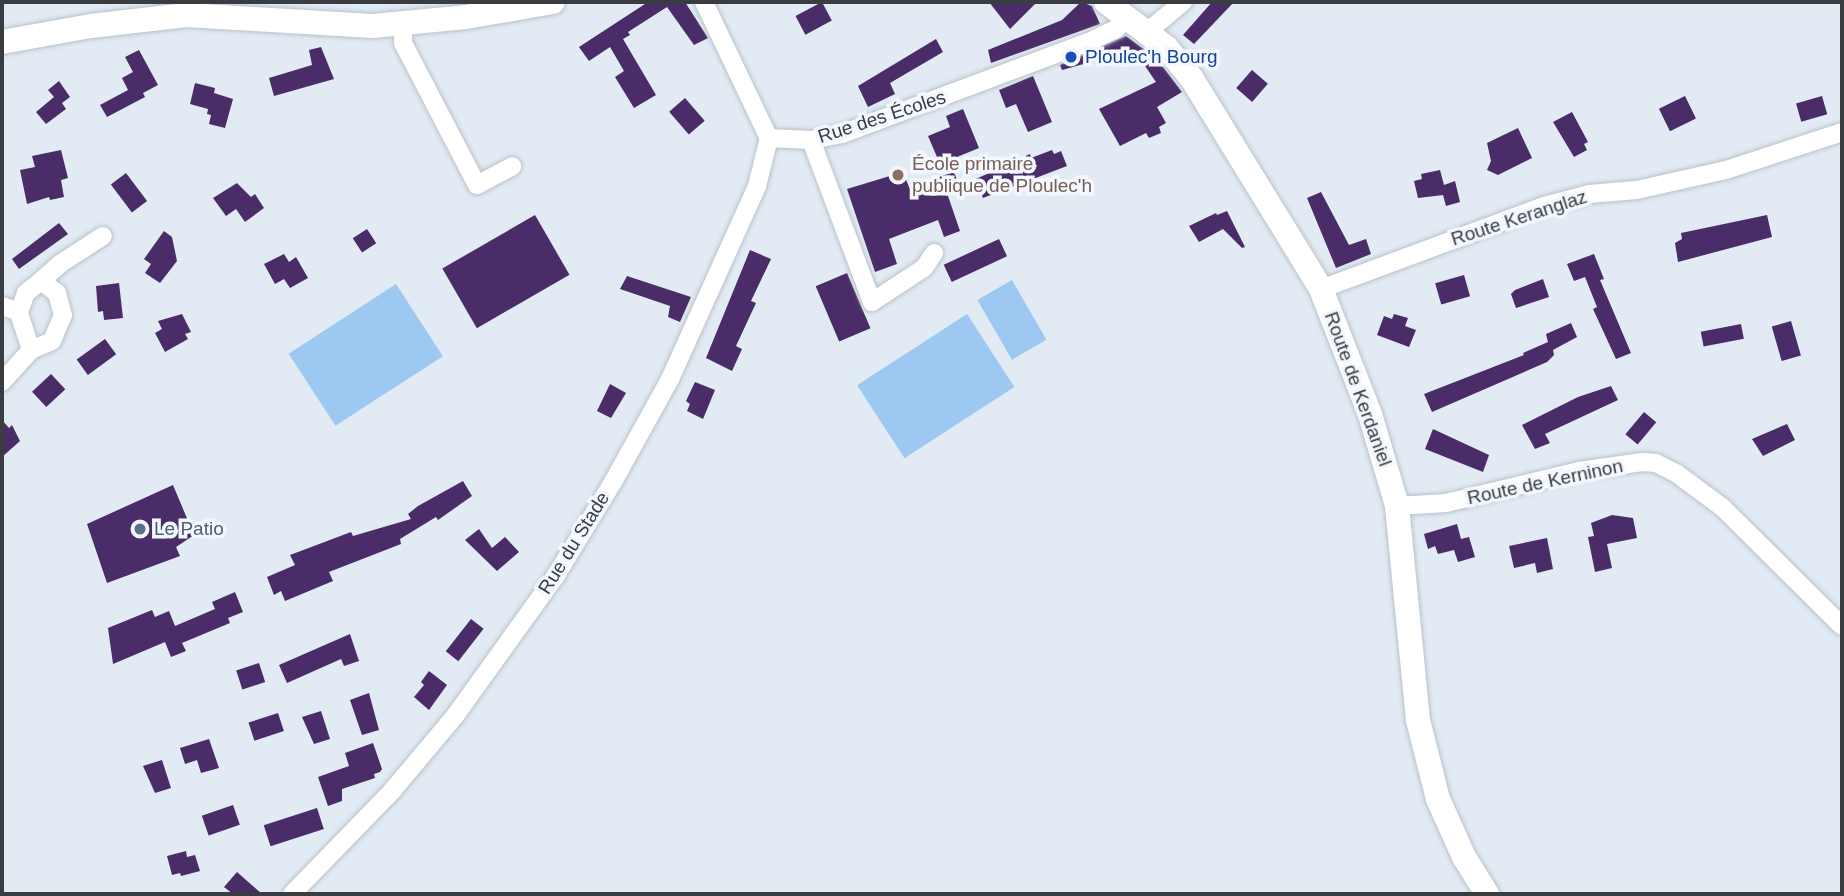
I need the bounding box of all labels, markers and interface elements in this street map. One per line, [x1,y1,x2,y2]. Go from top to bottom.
place label: Ploulec'h Bourg [1085,46,1217,68]
marker: Ploulec'h Bourg [1063,49,1079,65]
street label: Rue des Écoles [815,86,949,148]
place label: École primaire publique de Ploulec'h [912,153,1092,197]
marker: École primaire publique de Ploulec'h [890,167,906,183]
street label: Route Keranglaz [1448,185,1590,251]
street label: Route de Kerdaniel [1319,309,1397,469]
street label: Route de Kerninon [1465,454,1625,510]
street label: Rue du Stade [534,488,614,598]
place label: Le Patio [154,518,224,540]
marker: Le Patio [132,521,148,537]

